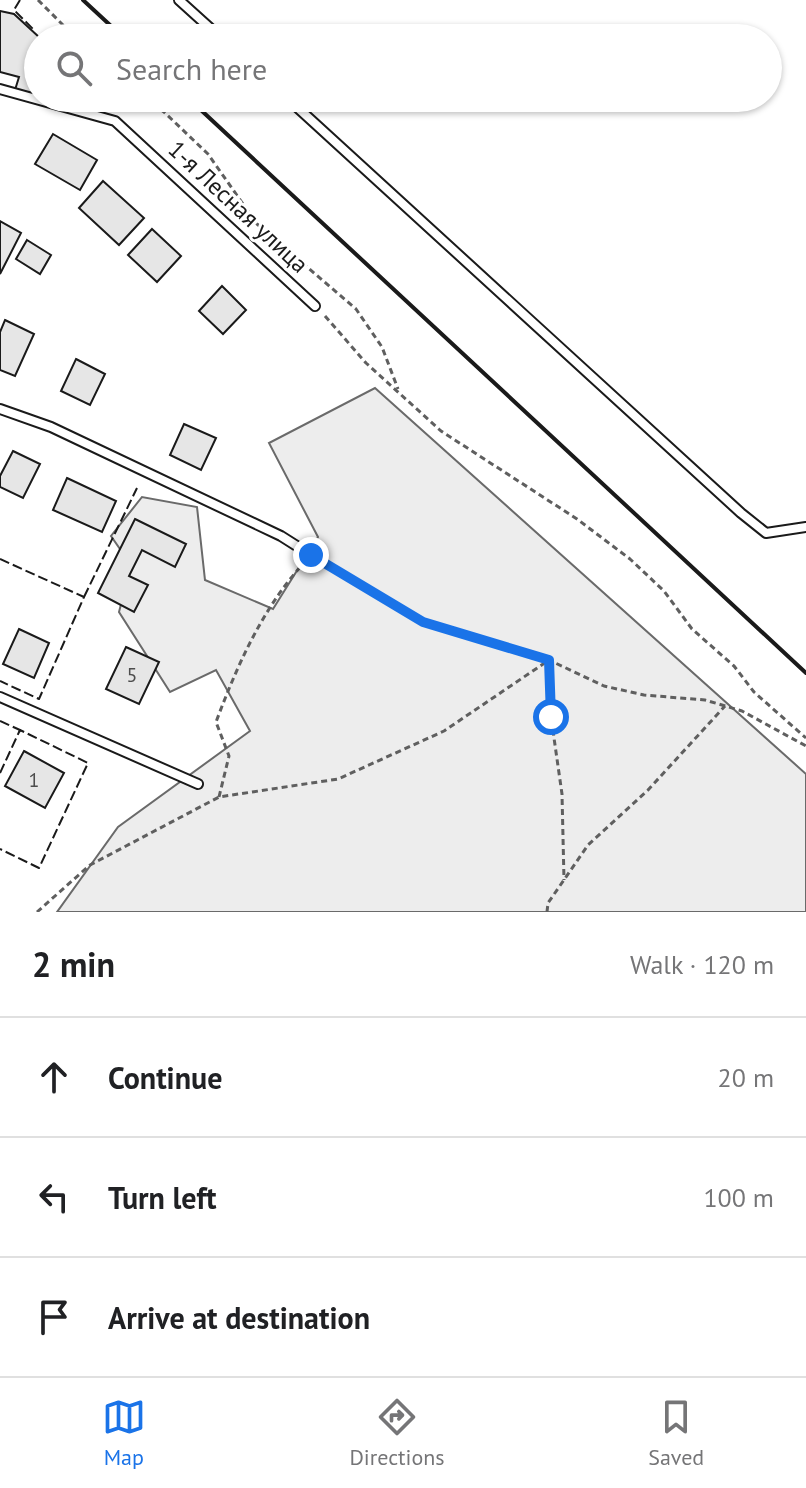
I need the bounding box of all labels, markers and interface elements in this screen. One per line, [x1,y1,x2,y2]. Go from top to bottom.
search box [24,24,782,112]
icon: search [52,46,96,90]
text: Search here [116,49,267,88]
street label: 1-я Лесная улица [162,134,315,280]
route end [293,537,329,573]
house number: 5 [127,662,137,688]
route start [533,699,569,735]
house number: 1 [29,767,39,793]
text: 2 min [32,942,115,986]
text: Walk · 120 m [630,948,774,981]
icon: ahead [32,1055,76,1099]
text: Continue [108,1058,222,1097]
text: 20 m [718,1061,774,1094]
icon: left [32,1175,76,1219]
text: Turn left [108,1178,216,1217]
text: 100 m [703,1181,774,1214]
icon: arrive [32,1295,76,1339]
text: Arrive at destination [108,1298,370,1337]
tab: Map [102,1395,146,1471]
tab: Directions [349,1395,445,1471]
tab: Saved [648,1395,704,1471]

